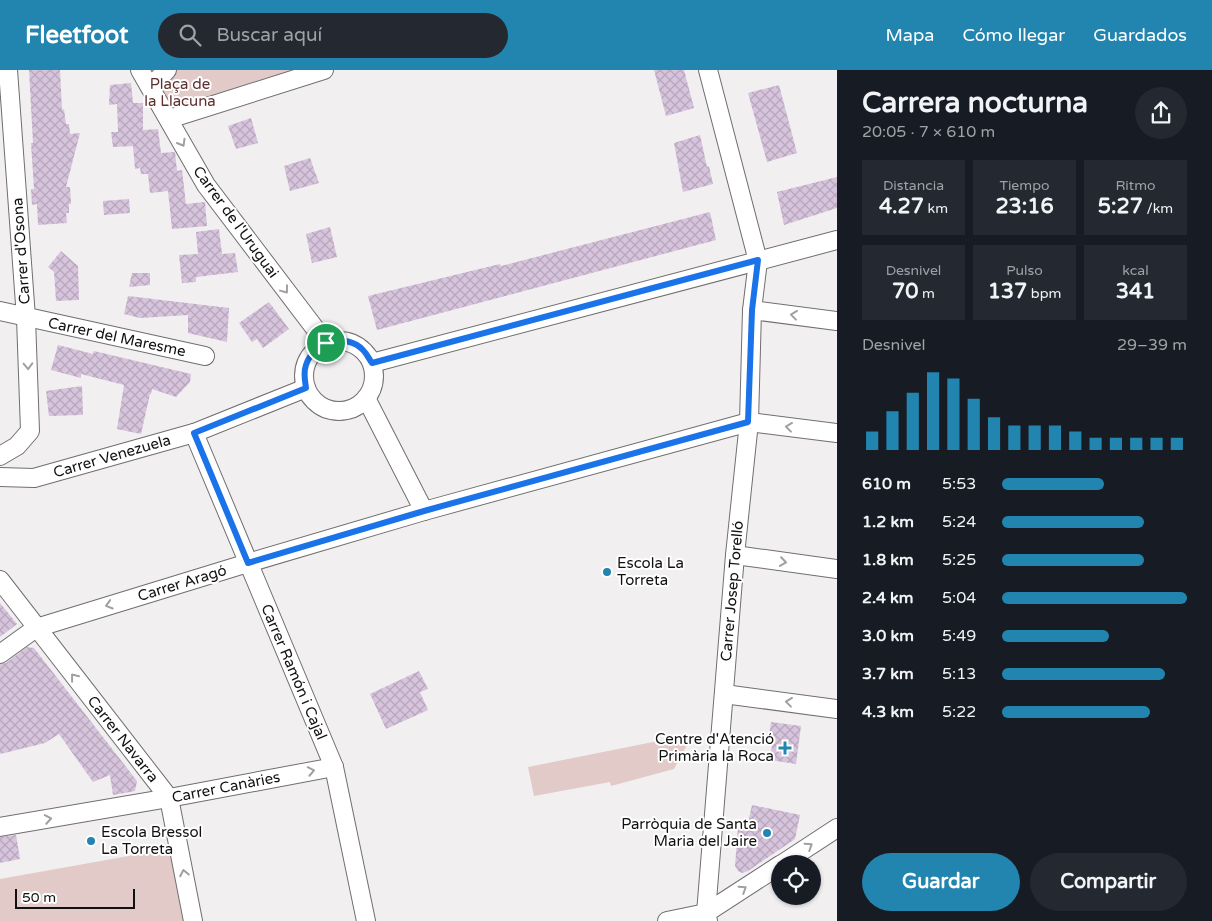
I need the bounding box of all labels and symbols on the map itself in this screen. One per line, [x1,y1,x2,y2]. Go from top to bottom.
park label: Plaça de la Llacuna [144,75,216,110]
one-way arrow [176,137,186,146]
street label: Carrer de l'Uruguai [189,163,283,281]
street label: Carrer d'Osona [8,197,34,305]
one-way arrow [279,284,288,294]
one-way arrow [790,310,798,321]
street label: Carrer del Maresme [47,314,187,360]
pin [305,322,347,364]
one-way arrow [23,363,33,371]
one-way arrow [784,422,792,433]
street label: Carrer Venezuela [51,431,173,481]
street label: Carrer Josep Torelló [717,520,747,662]
place label: Escola La Torreta [617,554,684,589]
one-way arrow [780,556,788,567]
street label: Carrer Aragó [135,561,229,605]
marker: Escola La Torreta [601,566,613,578]
one-way arrow [106,600,114,610]
street label: Carrer Ramón i Cajal [257,601,331,743]
one-way arrow [72,674,80,683]
street label: Carrer Navarra [84,692,162,786]
one-way arrow [784,698,793,708]
place label: Centre d'Atenció Primària la Roca [655,730,774,765]
marker: Centre d'Atenció Primària la Roca [778,741,792,755]
one-way arrow [307,767,316,777]
street label: Carrer Canàries [170,768,282,806]
one-way arrow [44,814,52,824]
place label: Parròquia de Santa Maria del Jaire [621,815,757,850]
place label: Escola Bressol La Torreta [101,823,202,858]
marker: Parròquia de Santa Maria del Jaire [761,827,773,839]
marker: Escola Bressol La Torreta [85,835,97,847]
one-way arrow [804,843,813,852]
one-way arrow [179,869,189,878]
scale bar [15,886,135,909]
one-way arrow [737,886,746,895]

